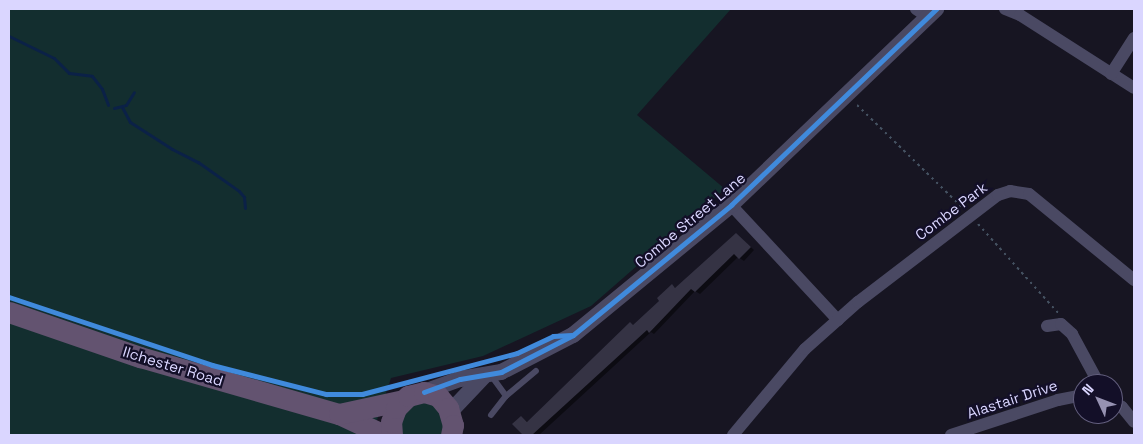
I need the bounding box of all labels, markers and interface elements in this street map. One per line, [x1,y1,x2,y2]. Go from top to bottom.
street label: Combe Street Lane [631,169,749,271]
street label: Combe Park [911,178,991,244]
street label: Ilchester Road [121,342,225,390]
north arrow [1073,374,1123,424]
street label: Alastair Drive [965,376,1059,422]
text: N [1078,380,1098,399]

